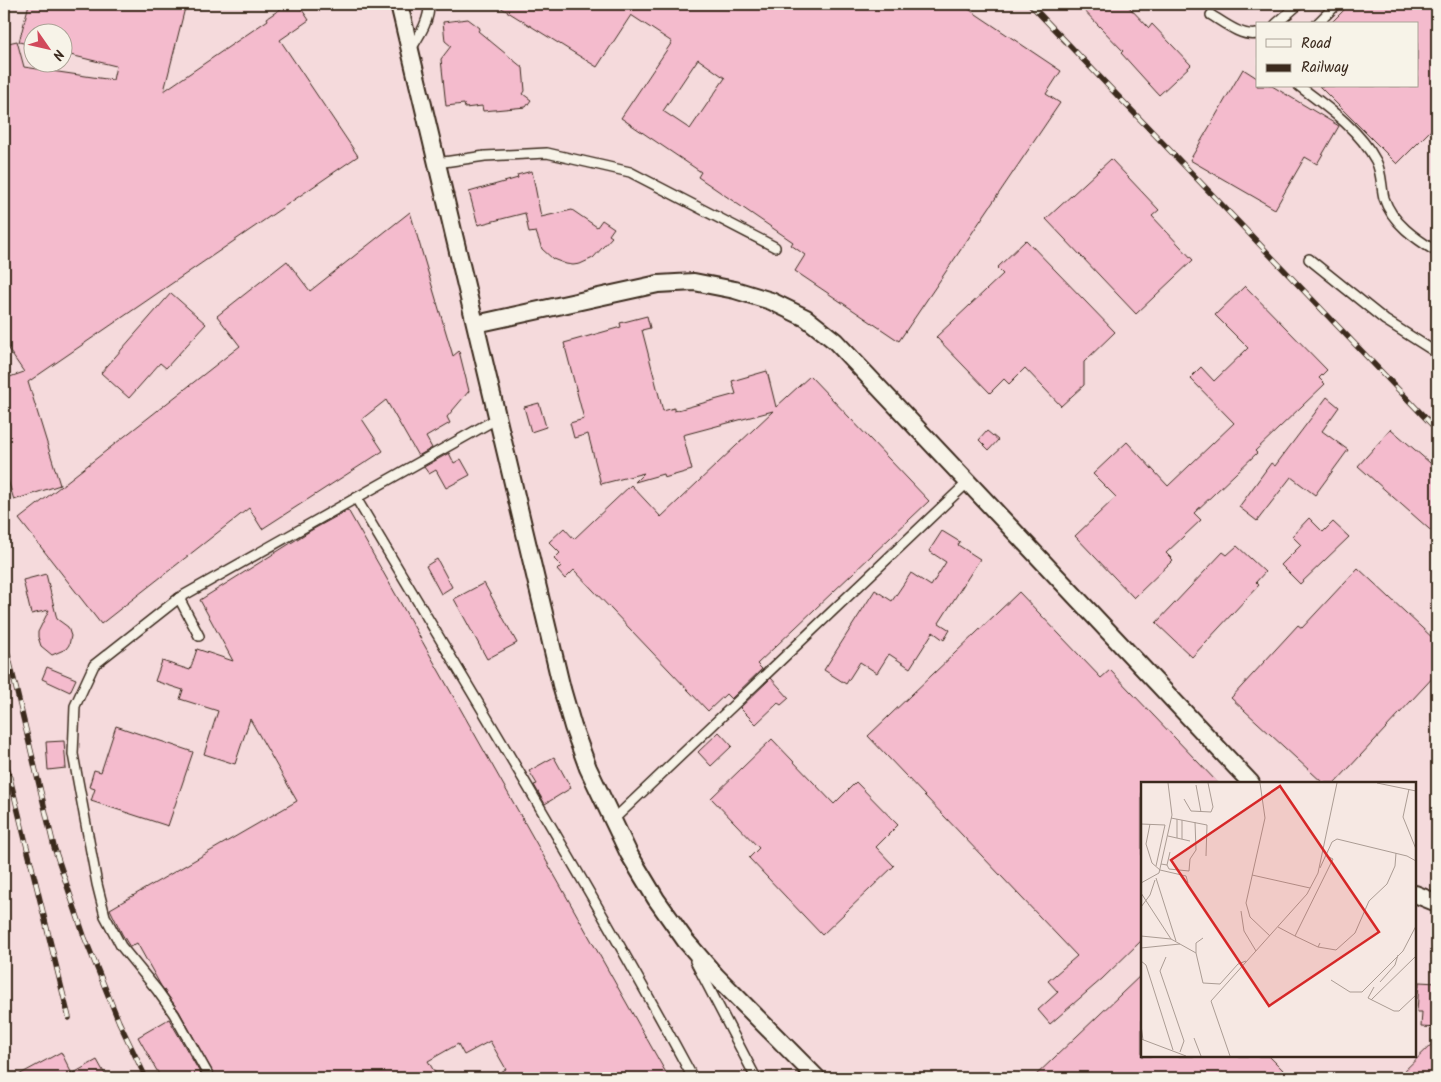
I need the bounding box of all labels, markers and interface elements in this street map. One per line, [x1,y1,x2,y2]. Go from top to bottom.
north arrow [22,22,72,72]
legend [1256,22,1418,88]
text: Road [1301,32,1332,56]
text: N [46,45,70,65]
text: Railway [1301,56,1349,80]
inset map [1141,782,1416,1057]

